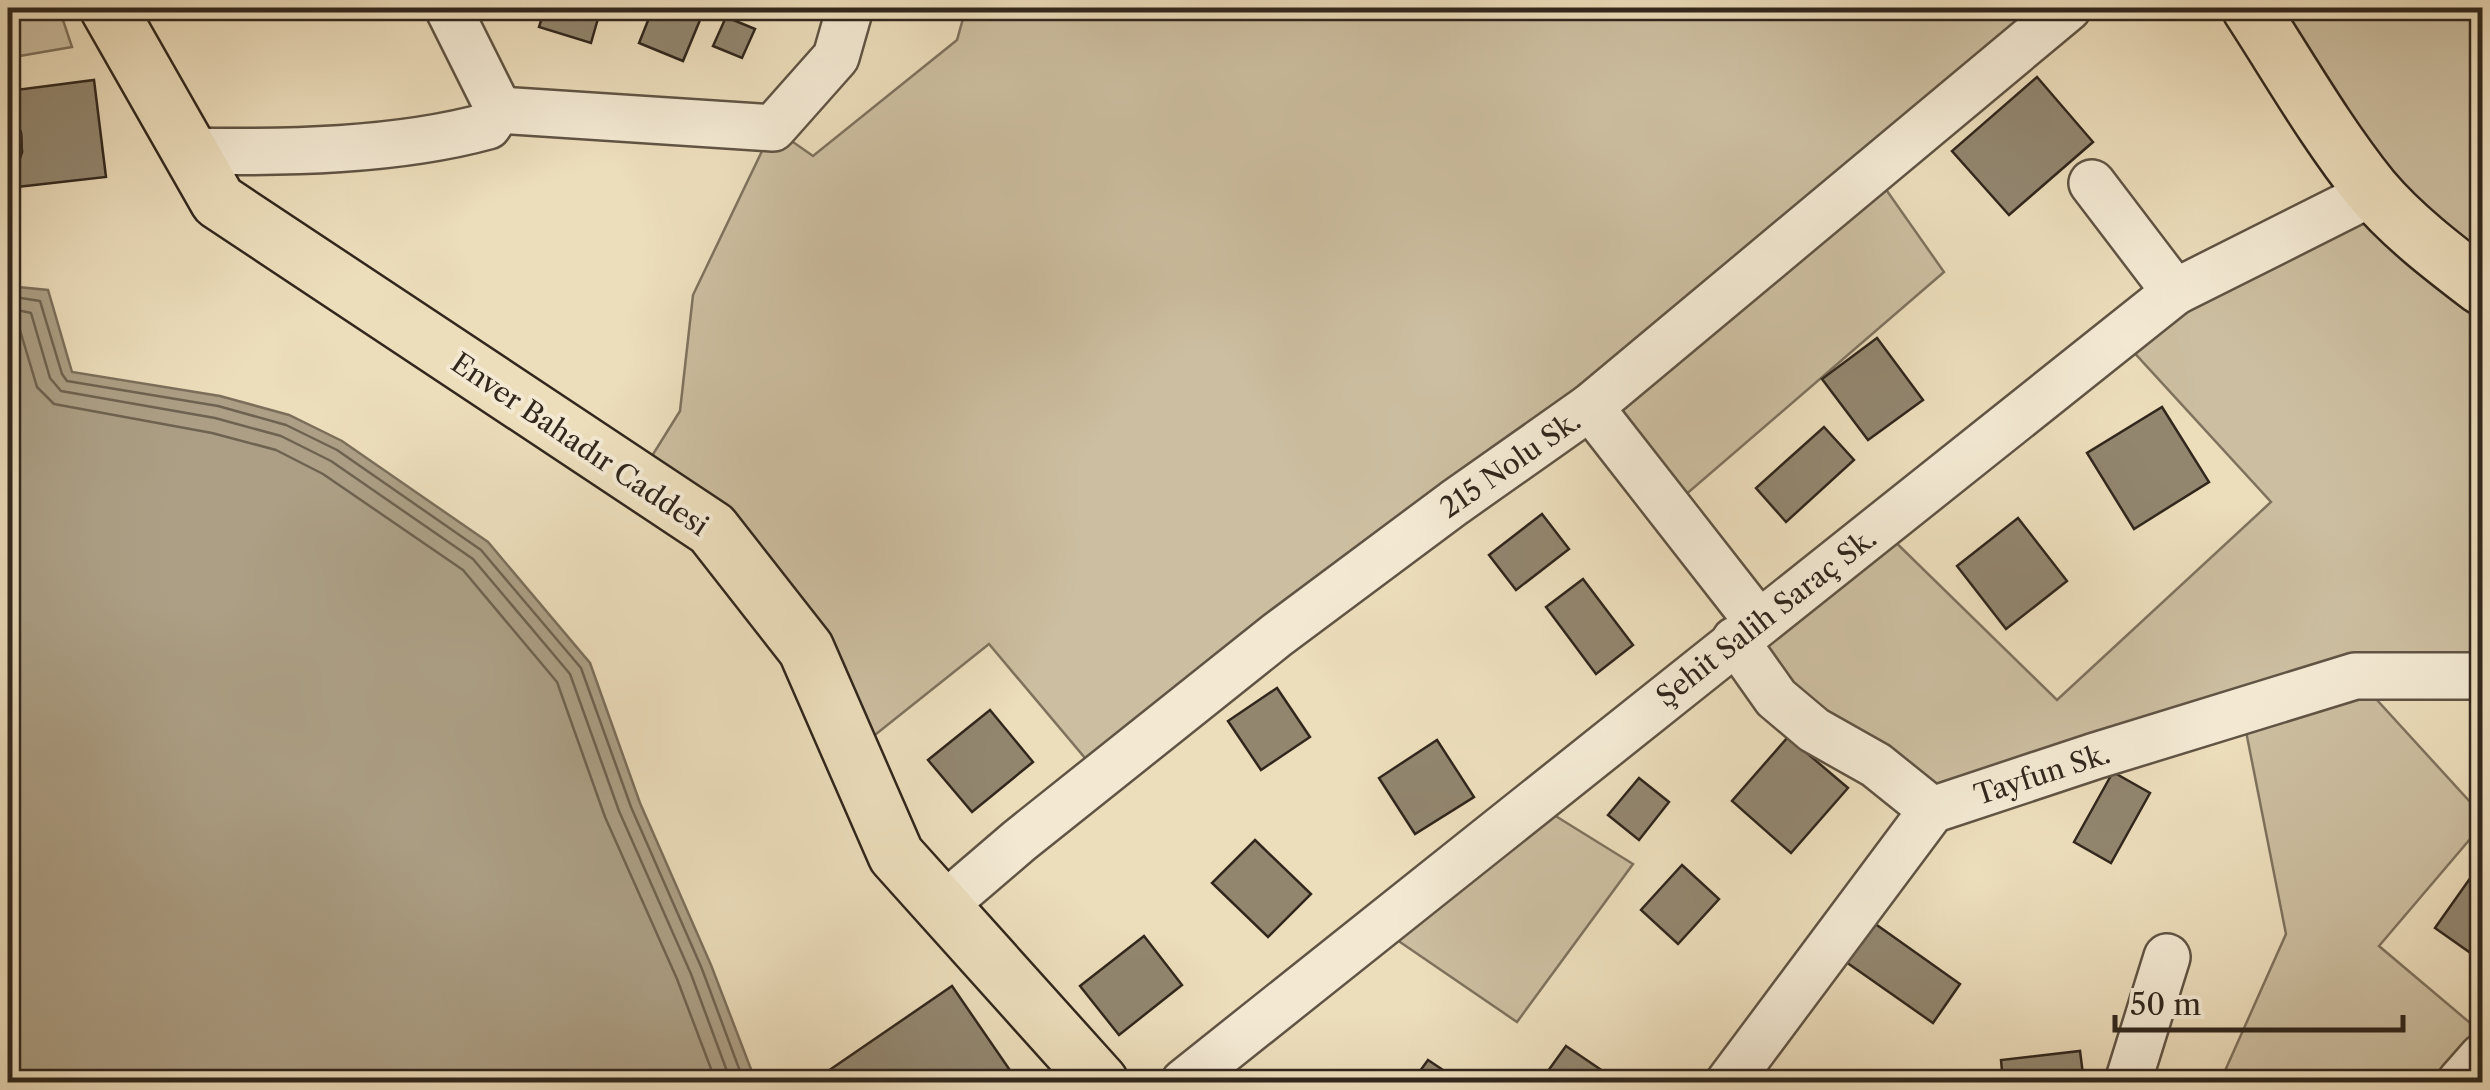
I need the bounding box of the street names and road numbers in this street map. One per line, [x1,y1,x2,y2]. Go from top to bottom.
street label: Enver Bahadır Caddesi [445,345,715,543]
street label: 215 Nolu Sk. [1433,403,1587,525]
street label: Şehit Salih Saraç Sk. [1649,521,1883,713]
street label: Tayfun Sk. [1970,736,2114,812]

